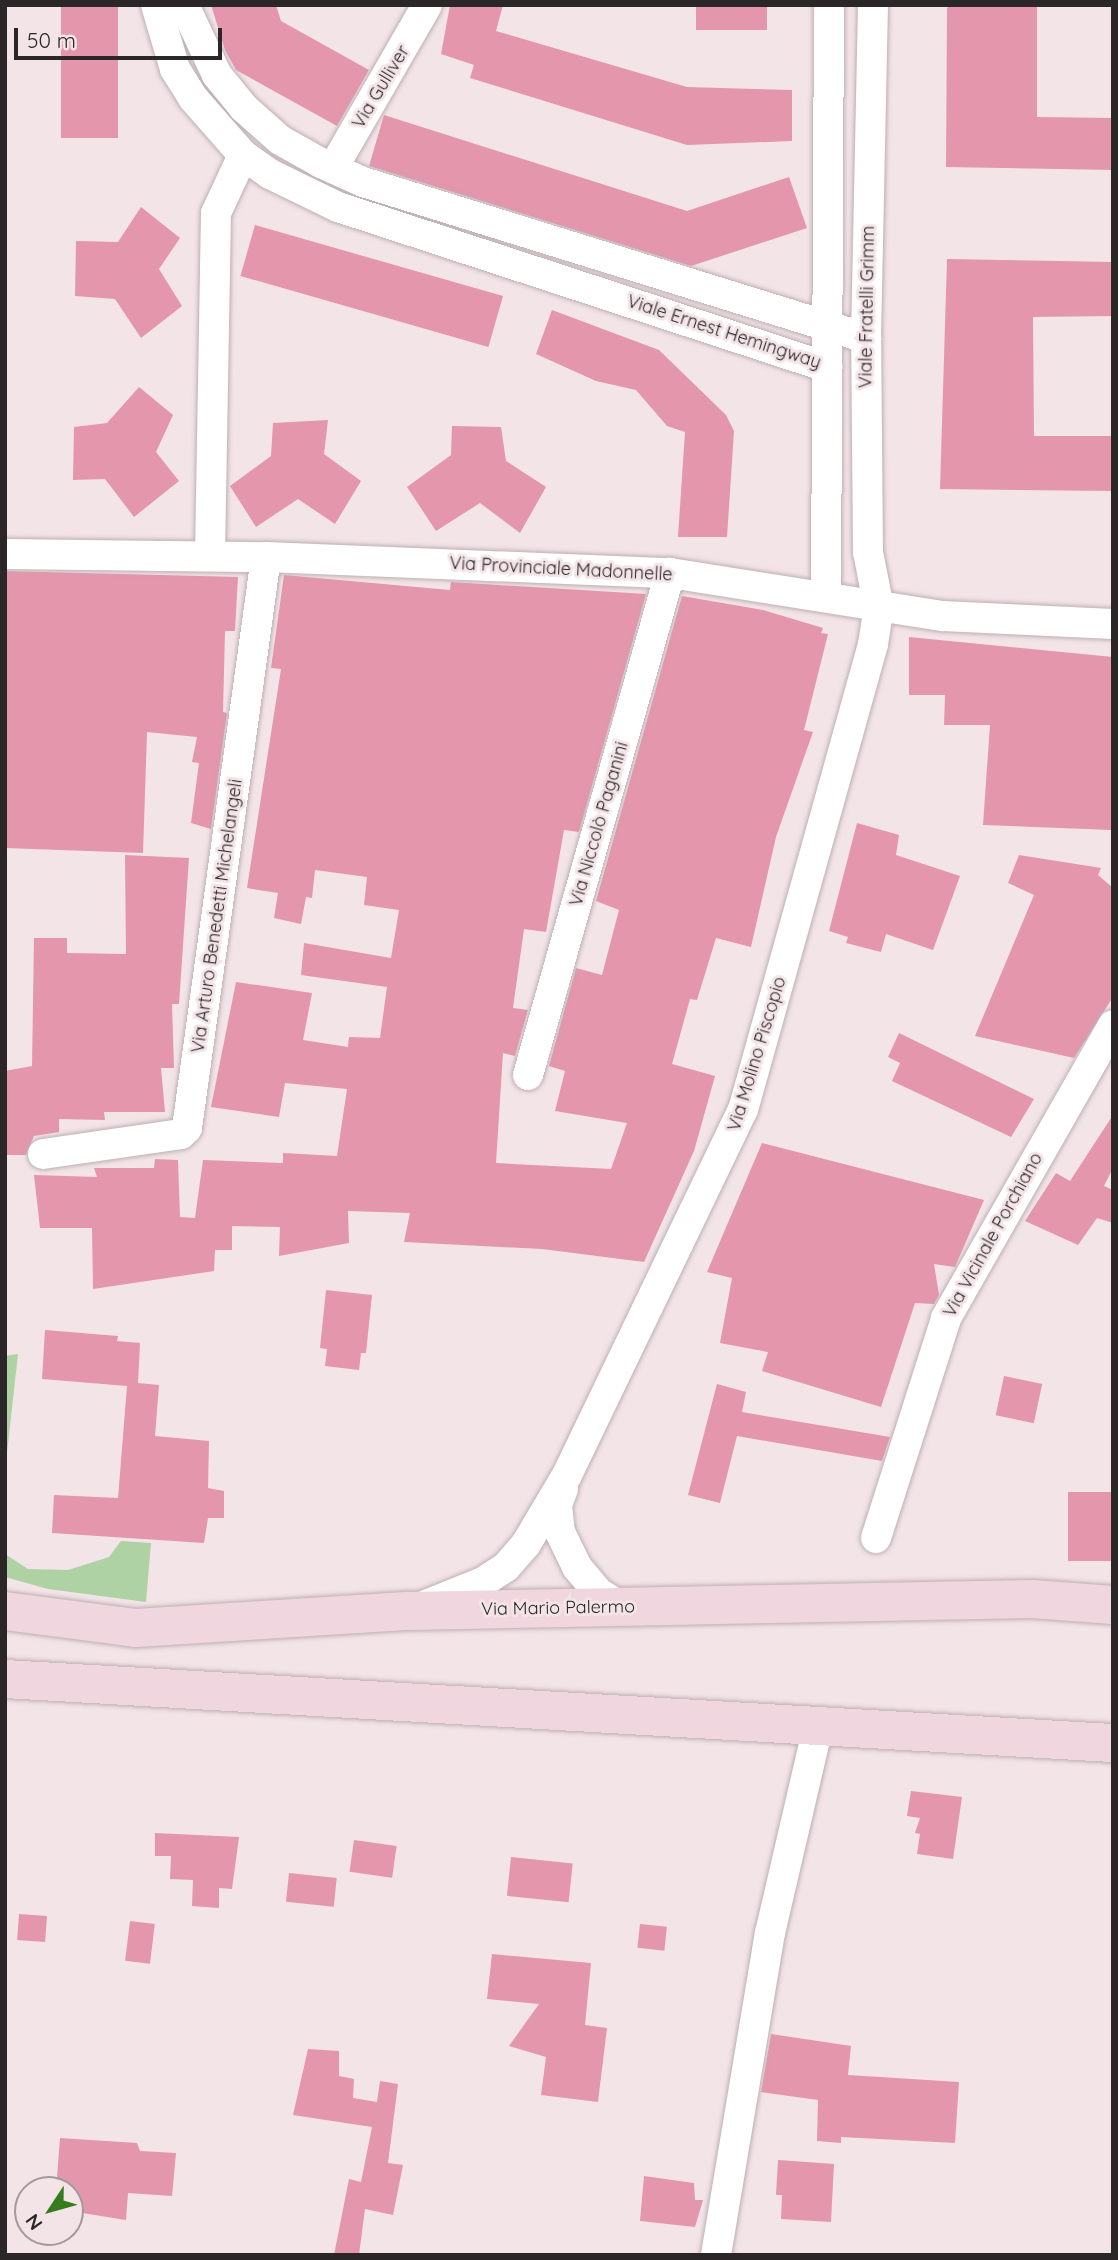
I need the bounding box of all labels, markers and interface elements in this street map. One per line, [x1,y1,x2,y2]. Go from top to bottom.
scale bar [18,14,226,58]
text: 50 m [27,27,76,53]
street label: Via Gulliver [348,42,414,132]
street label: Viale Fratelli Grimm [855,225,879,389]
street label: Viale Ernest Hemingway [624,290,824,374]
street label: Via Provinciale Madonnelle [449,552,673,586]
street label: Via Niccolò Paganini [565,739,633,909]
street label: Via Arturo Benedetti Michelangeli [187,778,247,1054]
street label: Via Molino Piscopio [723,974,791,1134]
street label: Via Vicinale Porchiano [939,1149,1047,1321]
street label: Via Mario Palermo [481,1596,635,1620]
north arrow [14,2176,84,2246]
text: N [20,2209,47,2235]

